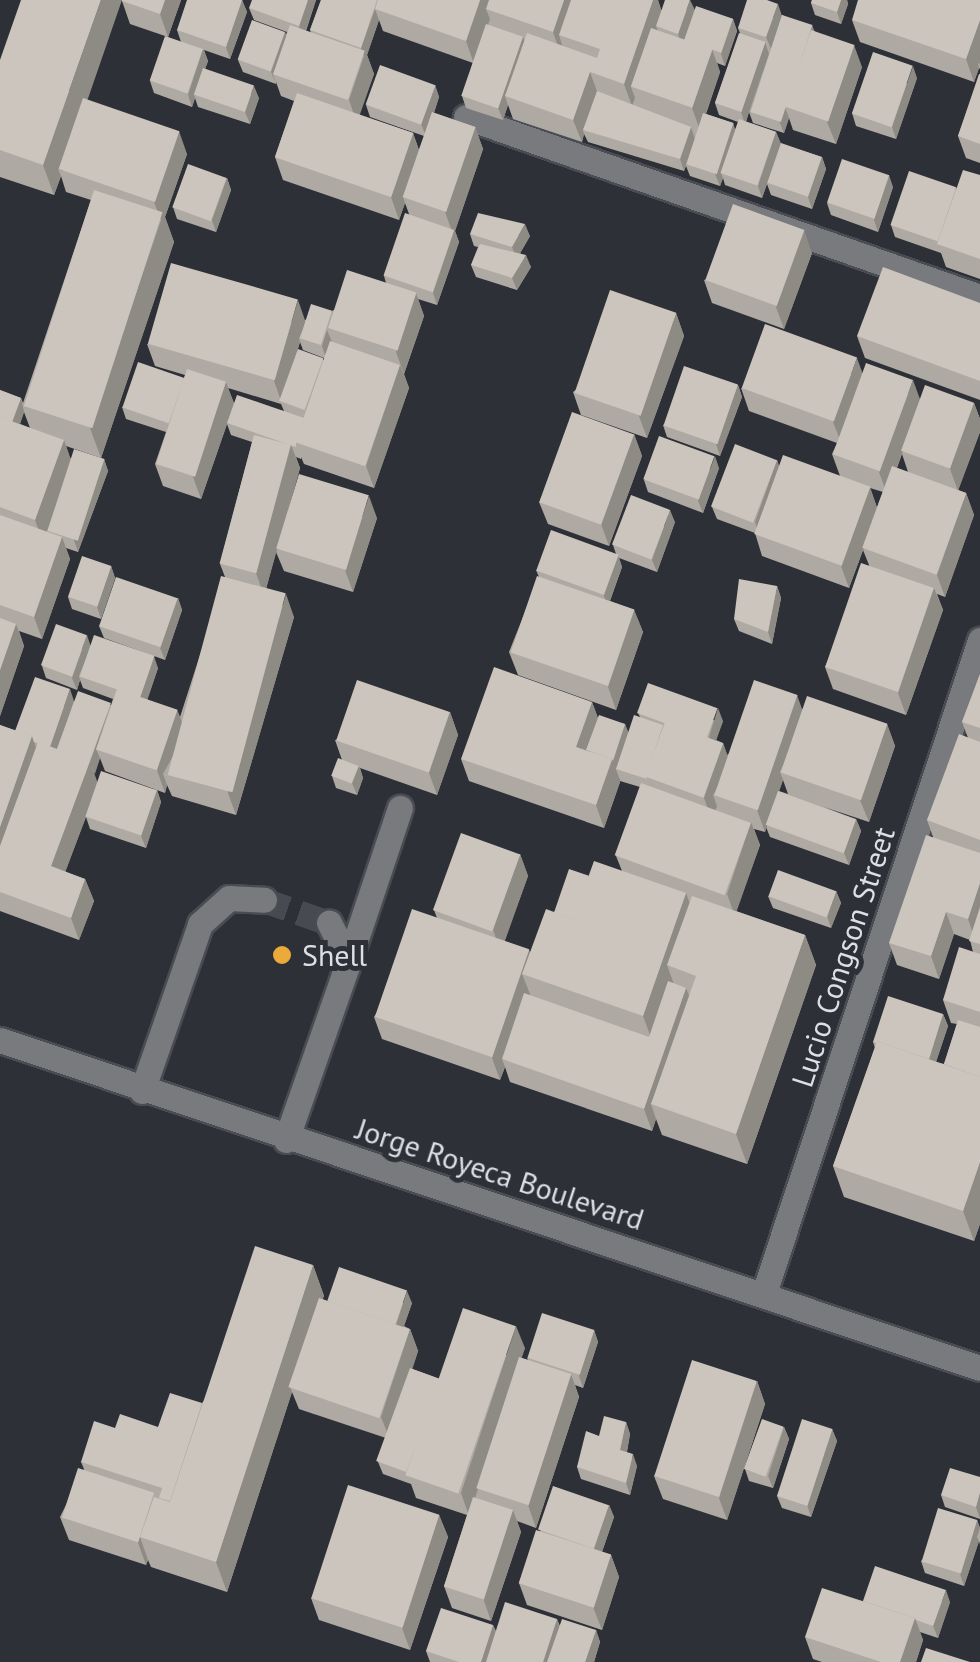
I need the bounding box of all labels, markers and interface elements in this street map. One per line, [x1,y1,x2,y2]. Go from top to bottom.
street label: Lucio Congson Street [784,822,902,1092]
place label: Shell [302,937,367,973]
marker: Shell [271,944,293,966]
street label: Jorge Royeca Boulevard [352,1110,648,1238]

